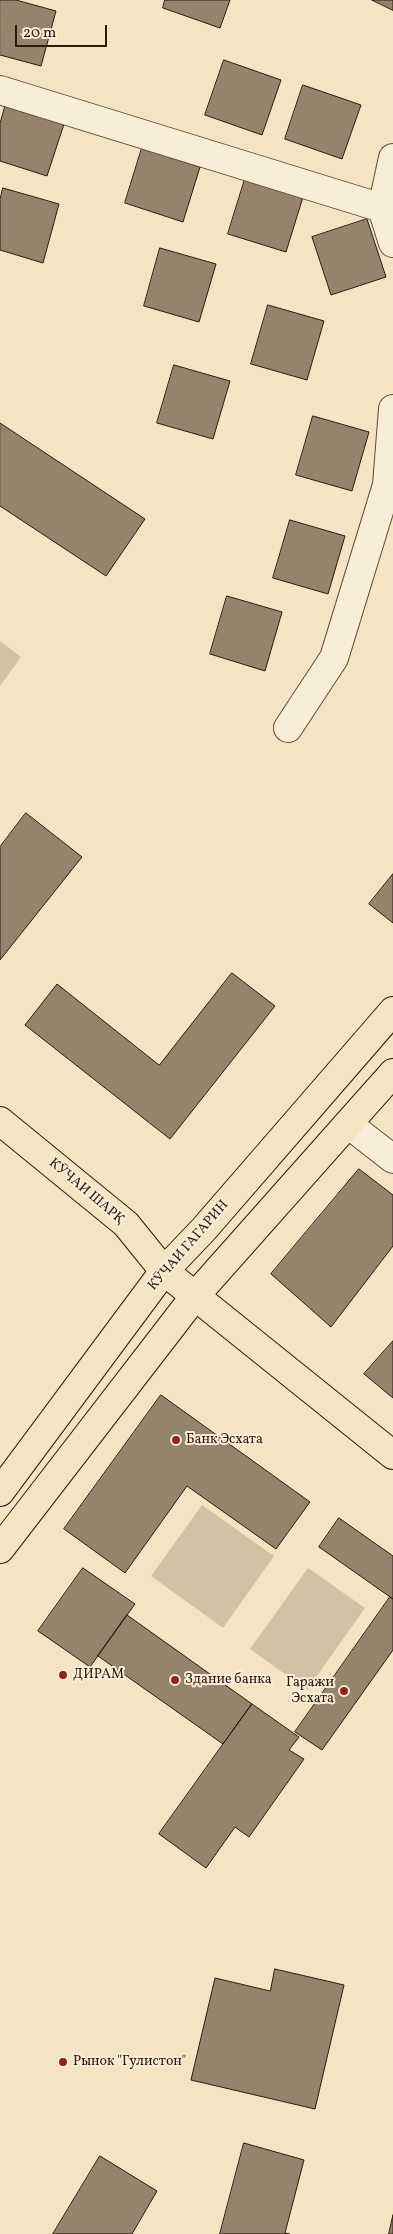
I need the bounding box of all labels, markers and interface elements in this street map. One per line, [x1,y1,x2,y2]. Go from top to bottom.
scale bar [18,15,110,47]
text: 20 m [23,23,56,44]
street label: КӮЧАИ ШАРҚ [45,1155,127,1229]
street label: КӮЧАИ ГАГАРИН [145,1197,233,1295]
place label: Банк Эсхата [186,1432,263,1448]
marker: Банк Эсхата [170,1434,182,1446]
place label: ДИРАМ [73,1667,124,1683]
marker: ДИРАМ [57,1669,69,1681]
place label: Здание банка [185,1672,272,1688]
marker: Здание банка [169,1674,181,1686]
place label: Гаражи Эсхата [286,1675,334,1708]
marker: Гаражи Эсхата [338,1685,350,1697]
place label: Рынок "Гулистон" [73,2054,186,2070]
marker: Рынок "Гулистон" [57,2056,69,2068]

